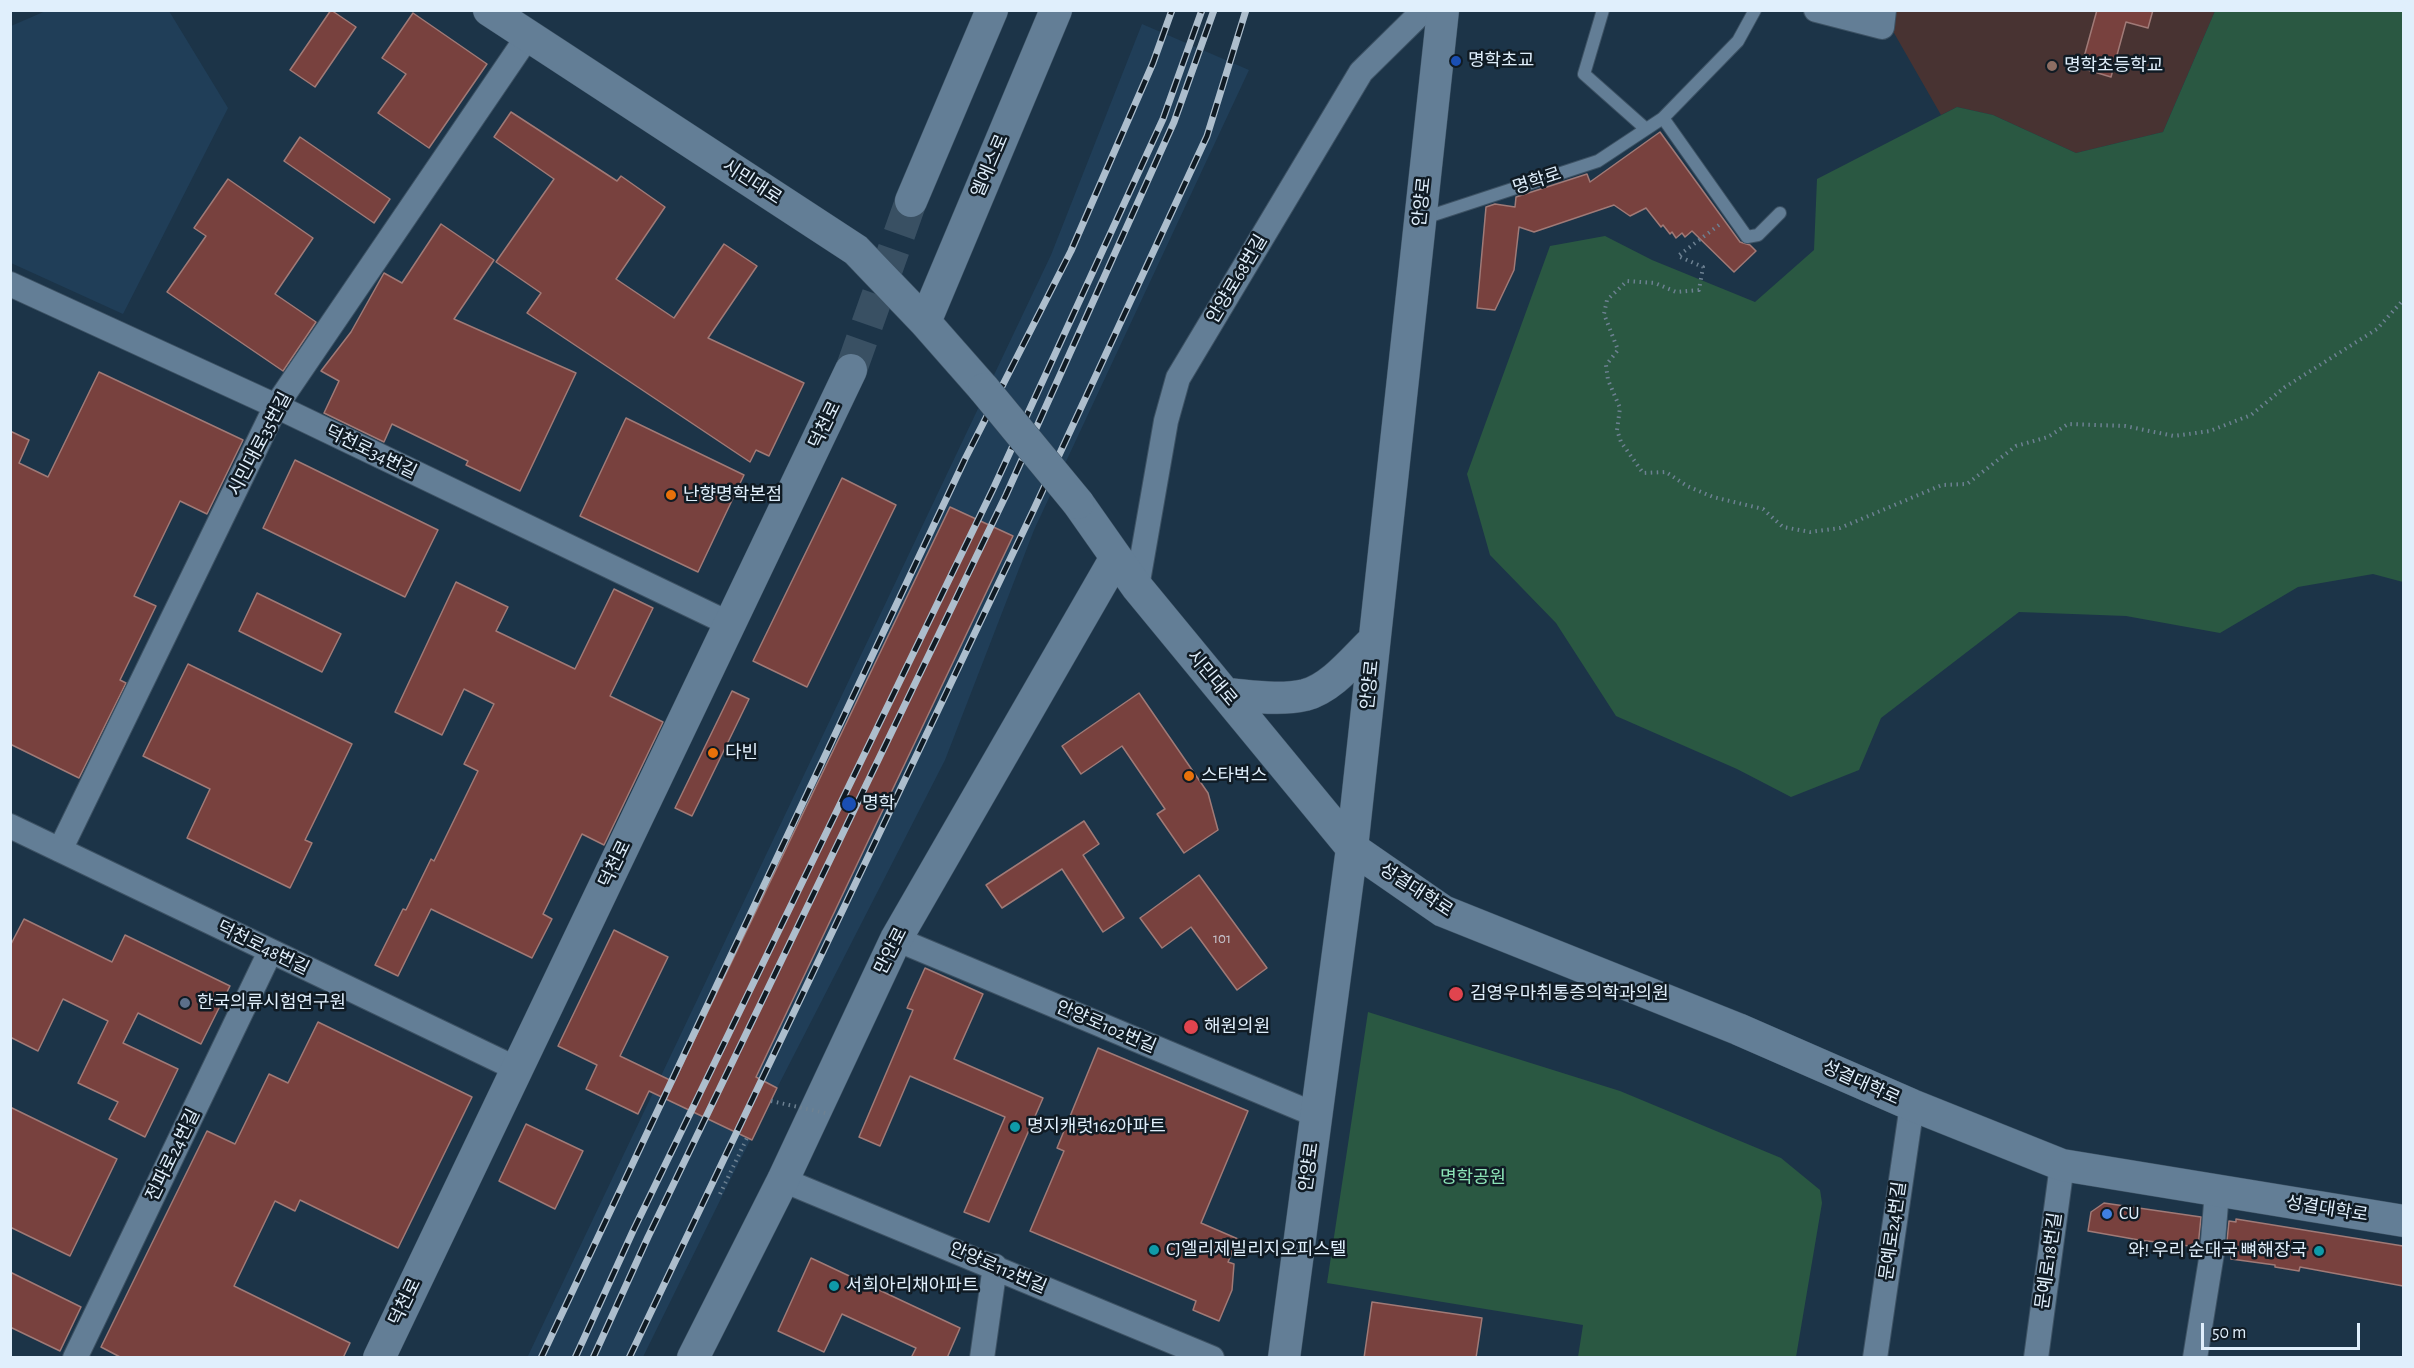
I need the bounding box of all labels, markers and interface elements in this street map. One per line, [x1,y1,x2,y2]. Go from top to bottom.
place label: 명학초교 [1468,50,1534,72]
marker: 명학초교 [1449,54,1463,68]
place label: 명학초등학교 [2064,55,2163,77]
marker: 명학초등학교 [2045,59,2059,73]
street label: 엘에스로 [967,131,1013,201]
street label: 시민대로 [718,155,786,209]
street label: 명학로 [1510,163,1564,199]
street label: 안양로 [1409,176,1435,228]
street label: 안양로68번길 [1202,231,1272,327]
street label: 시민대로35번길 [224,388,296,500]
street label: 덕천로 [804,398,846,452]
street label: 덕천로34번길 [322,421,420,483]
place label: 난향명학본점 [683,484,782,506]
marker: 난향명학본점 [664,488,678,502]
street label: 시민대로 [1182,646,1242,710]
street label: 안양로 [1357,659,1383,711]
place label: 다빈 [725,742,758,764]
marker: 다빈 [706,746,720,760]
place label: 스타벅스 [1201,765,1267,787]
marker: 스타벅스 [1182,769,1196,783]
place label: 명학 [862,793,895,815]
marker: 명학 [840,795,858,813]
street label: 덕천로 [594,837,636,891]
street label: 성결대학로 [1375,858,1457,922]
street label: 덕천로48번길 [213,916,313,980]
street label: 만안로 [870,924,912,978]
house number: 101 [1213,929,1231,947]
place label: 김영우마취통증의학과의원 [1470,983,1669,1005]
marker: 김영우마취통증의학과의원 [1447,985,1465,1003]
place label: 한국의류시험연구원 [197,992,346,1014]
marker: 한국의류시험연구원 [178,996,192,1010]
street label: 안양로102번길 [1053,996,1159,1058]
place label: 해원의원 [1204,1016,1270,1038]
marker: 해원의원 [1182,1018,1200,1036]
street label: 성결대학로 [1819,1056,1903,1110]
street label: 전파로24번길 [141,1105,205,1205]
place label: 명지캐럿162아파트 [1027,1116,1166,1138]
marker: 명지캐럿162아파트 [1008,1120,1022,1134]
street label: 안양로 [1295,1141,1323,1193]
park label: 명학공원 [1440,1167,1506,1189]
street label: 문예로24번길 [1875,1180,1911,1282]
street label: 성결대학로 [2284,1192,2370,1226]
place label: CU [2119,1203,2140,1225]
marker: CU [2100,1207,2114,1221]
street label: 문예로18번길 [2032,1211,2066,1311]
street label: 안양로112번길 [946,1238,1050,1298]
place label: CJ엘리제빌리지오피스텔 [1166,1239,1347,1261]
place label: 와! 우리 순대국 뼈해장국 [2128,1240,2307,1262]
marker: CJ엘리제빌리지오피스텔 [1147,1243,1161,1257]
marker: 와! 우리 순대국 뼈해장국 [2312,1244,2326,1258]
street label: 덕천로 [384,1275,426,1329]
place label: 서희아리채아파트 [846,1275,978,1297]
marker: 서희아리채아파트 [827,1279,841,1293]
scale bar [2204,1311,2363,1349]
text: 50 m [2212,1324,2246,1342]

